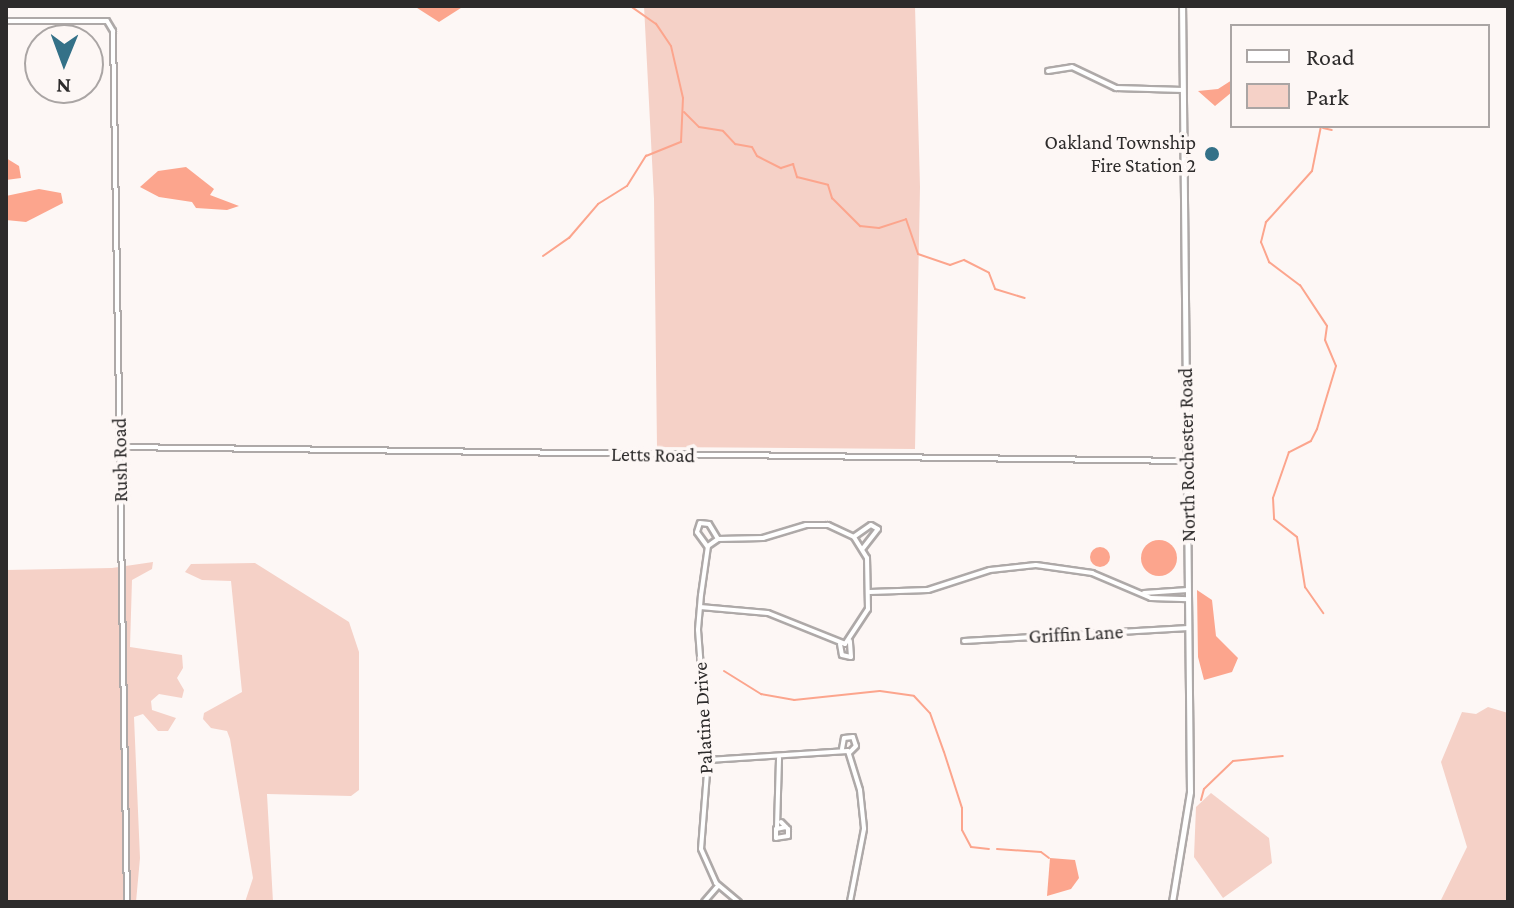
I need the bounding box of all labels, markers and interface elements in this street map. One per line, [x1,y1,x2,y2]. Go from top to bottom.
north arrow [24,24,104,104]
legend [1230,24,1490,128]
text: Road [1306,43,1355,70]
text: N [56,74,71,99]
text: Park [1306,83,1349,110]
place label: Oakland Township Fire Station 2 [1044,130,1196,177]
marker: Oakland Township Fire Station 2 [1203,145,1221,163]
street label: North Rochester Road [1173,368,1201,542]
street label: Rush Road [107,418,133,502]
street label: Letts Road [611,442,695,468]
street label: Griffin Lane [1028,620,1124,648]
street label: Palatine Drive [688,661,718,775]

